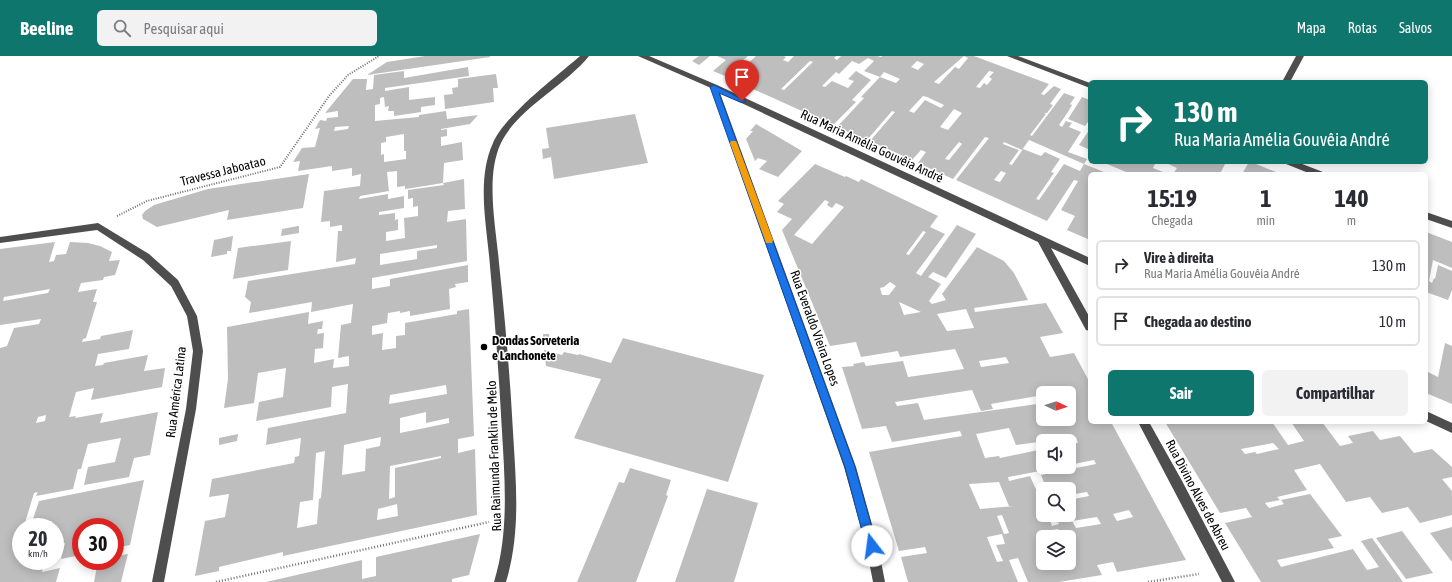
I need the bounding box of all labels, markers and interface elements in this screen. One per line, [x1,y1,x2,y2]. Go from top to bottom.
search box [97,10,377,46]
text: Beeline [20,17,73,39]
icon: search [111,17,133,39]
text: Pesquisar aqui [143,20,224,37]
text: Mapa [1297,20,1326,36]
text: Rotas [1348,20,1377,36]
text: Salvos [1399,20,1432,36]
pin [725,60,759,101]
icon: arrive [731,66,753,88]
icon: right [1108,96,1160,148]
text: 130 m [1174,96,1237,128]
street label: Rua Maria Amélia Gouvêia André [798,106,946,186]
text: Rua Maria Amélia Gouvêia André [1174,129,1390,150]
street label: Travessa Jaboatao [179,153,267,189]
text: 15:19 [1148,185,1197,212]
text: 1 [1260,185,1271,212]
text: 140 [1335,185,1368,212]
text: Chegada [1151,213,1193,228]
text: min [1256,213,1275,228]
text: m [1347,213,1356,228]
text: Vire à direita [1144,249,1214,266]
icon: right [1110,254,1132,276]
text: 130 m [1372,257,1406,274]
text: Rua Maria Amélia Gouvêia André [1144,266,1300,281]
street label: Rua Everaldo Vieira Lopes [787,268,843,388]
icon: arrive [1110,310,1132,332]
text: Chegada ao destino [1144,313,1252,330]
text: 10 m [1379,313,1406,330]
place label: Dondas Sorveteria e Lanchonete [492,333,579,363]
marker: Dondas Sorveteria e Lanchonete [479,342,489,352]
street label: Rua América Latina [163,345,189,439]
button: Sair [1108,370,1254,416]
button: Compartilhar [1262,370,1408,416]
street label: Rua Raimunda Franklin de Melo [484,380,504,532]
north arrow [1036,386,1076,426]
map controls [1036,386,1076,570]
button: sound [1036,434,1076,474]
street label: Rua Divino Alves de Abreu [1163,437,1233,553]
button: search [1036,482,1076,522]
speed limit sign: 30 [72,518,124,570]
position arrow [851,525,893,567]
text: 20 [29,527,47,550]
button: layers [1036,530,1076,570]
text: km/h [28,548,48,559]

